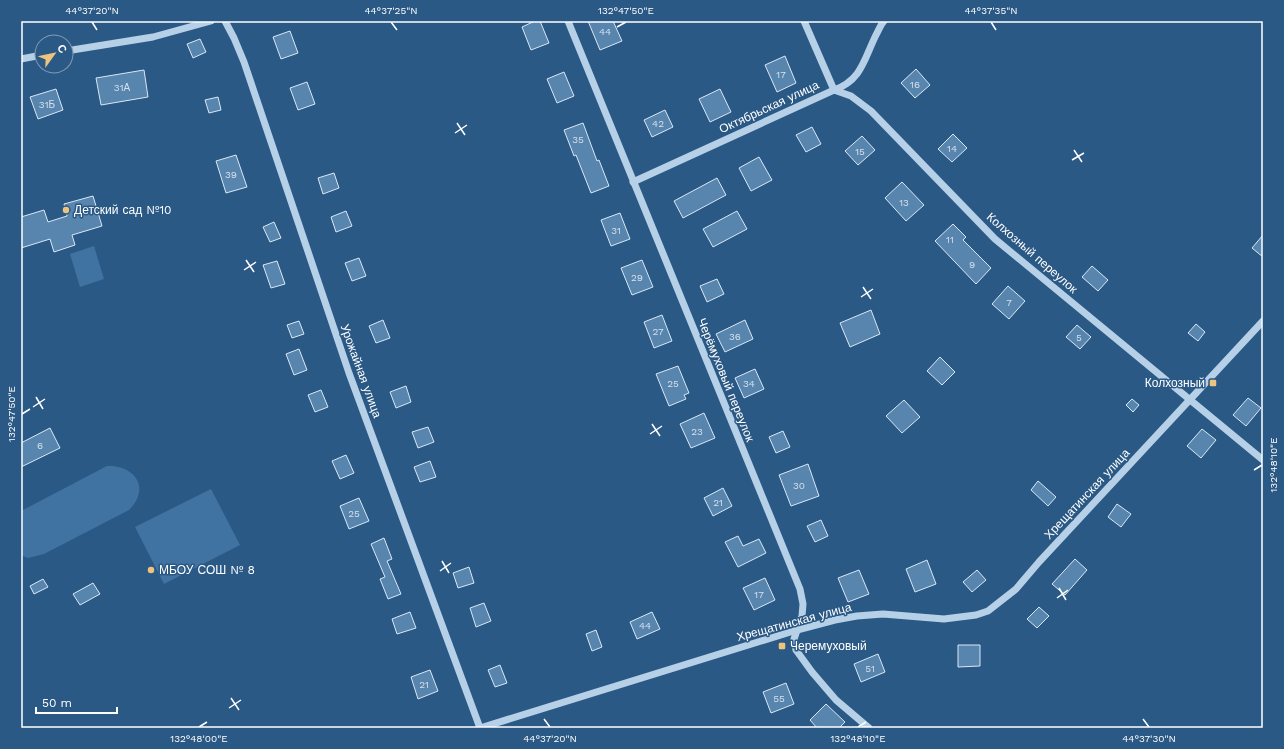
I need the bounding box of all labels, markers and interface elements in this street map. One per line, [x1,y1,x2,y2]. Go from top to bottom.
text: 44°37'20"N [65,5,119,16]
text: 44°37'25"N [364,5,418,16]
text: 132°47'50"E [598,5,654,16]
text: 44°37'35"N [964,5,1018,16]
house number: 44 [599,26,611,37]
north arrow [34,34,74,74]
text: С [54,42,70,56]
house number: 17 [776,69,786,80]
street label: Октябрьская улица [717,78,821,136]
house number: 16 [910,79,920,90]
house number: 31А [114,82,131,93]
house number: 31Б [39,99,56,110]
house number: 42 [652,118,664,129]
house number: 35 [572,134,584,145]
house number: 14 [947,143,957,154]
house number: 15 [855,146,865,157]
house number: 39 [225,169,237,180]
house number: 13 [899,197,909,208]
place label: Детский сад №10 [74,203,172,217]
marker: Детский сад №10 [61,205,71,215]
street label: Колхозный переулок [984,210,1081,297]
house number: 31 [611,225,621,236]
house number: 11 [946,234,954,245]
house number: 9 [969,259,975,270]
house number: 29 [631,272,643,283]
house number: 7 [1006,297,1012,308]
street label: Черёмуховый переулок [695,316,757,444]
street label: Урожайная улица [338,322,385,420]
house number: 27 [652,326,664,337]
house number: 36 [729,331,741,342]
house number: 5 [1076,332,1082,343]
place label: Колхозный [1145,376,1205,390]
house number: 25 [667,378,679,389]
house number: 34 [743,378,755,389]
marker: Колхозный [1208,378,1218,388]
text: 132°47'50"E [6,386,17,442]
house number: 23 [691,426,703,437]
text: 132°48'10"E [1268,437,1279,493]
house number: 6 [37,440,43,451]
street label: Хрещатинская улица [1042,446,1133,542]
house number: 30 [793,480,805,491]
house number: 21 [713,497,723,508]
house number: 25 [348,508,360,519]
place label: МБОУ СОШ № 8 [159,563,255,577]
marker: МБОУ СОШ № 8 [146,565,156,575]
house number: 17 [754,589,764,600]
street label: Хрещатинская улица [735,600,853,644]
house number: 44 [639,620,651,631]
place label: Черемуховый [790,639,867,653]
marker: Черемуховый [777,641,787,651]
house number: 51 [865,663,875,674]
house number: 21 [419,679,429,690]
scale bar [36,689,117,715]
house number: 55 [773,693,785,704]
text: 50 m [42,696,72,710]
text: 132°48'00"E [170,733,228,744]
text: 44°37'20"N [523,733,577,744]
text: 132°48'10"E [830,733,886,744]
text: 44°37'30"N [1122,733,1176,744]

